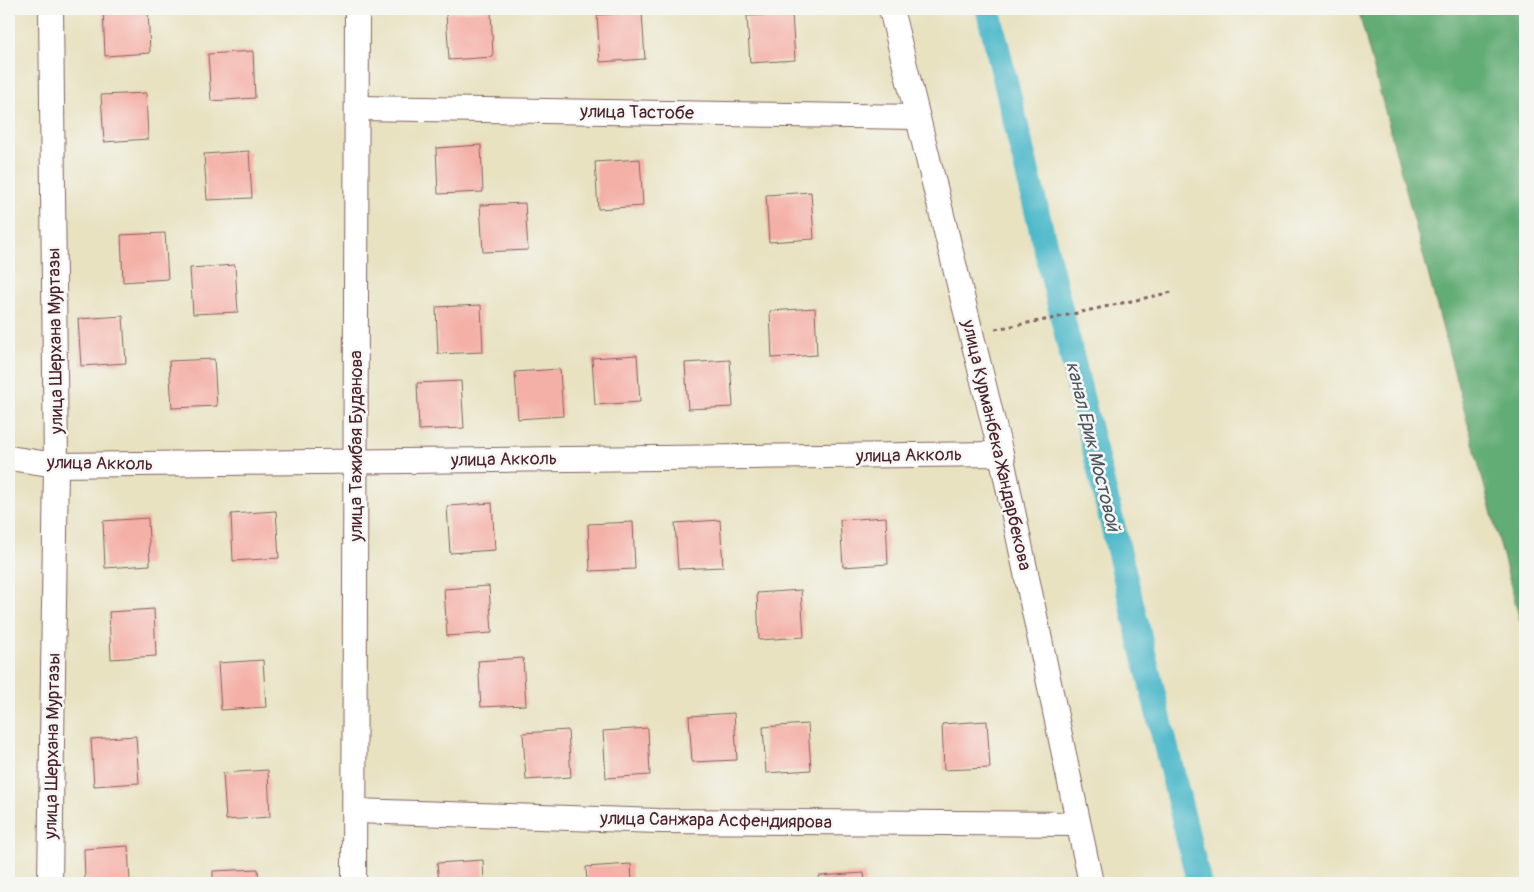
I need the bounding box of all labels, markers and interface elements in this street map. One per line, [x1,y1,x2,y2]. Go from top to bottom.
street label: улица Тастобе [579,100,694,125]
street label: улица Шерхана Муртазы [42,248,69,435]
street label: улица Курманбека Жандарбекова [956,317,1037,573]
street label: улица Тажибая Буданова [345,350,368,543]
water label: канал Ерик Мостовой [1060,359,1126,535]
street label: улица Акколь [855,443,962,468]
street label: улица Акколь [450,447,557,472]
street label: улица Акколь [46,451,153,476]
street label: улица Шерхана Муртазы [39,653,66,840]
street label: улица Санжара Асфендиярова [599,807,832,834]

